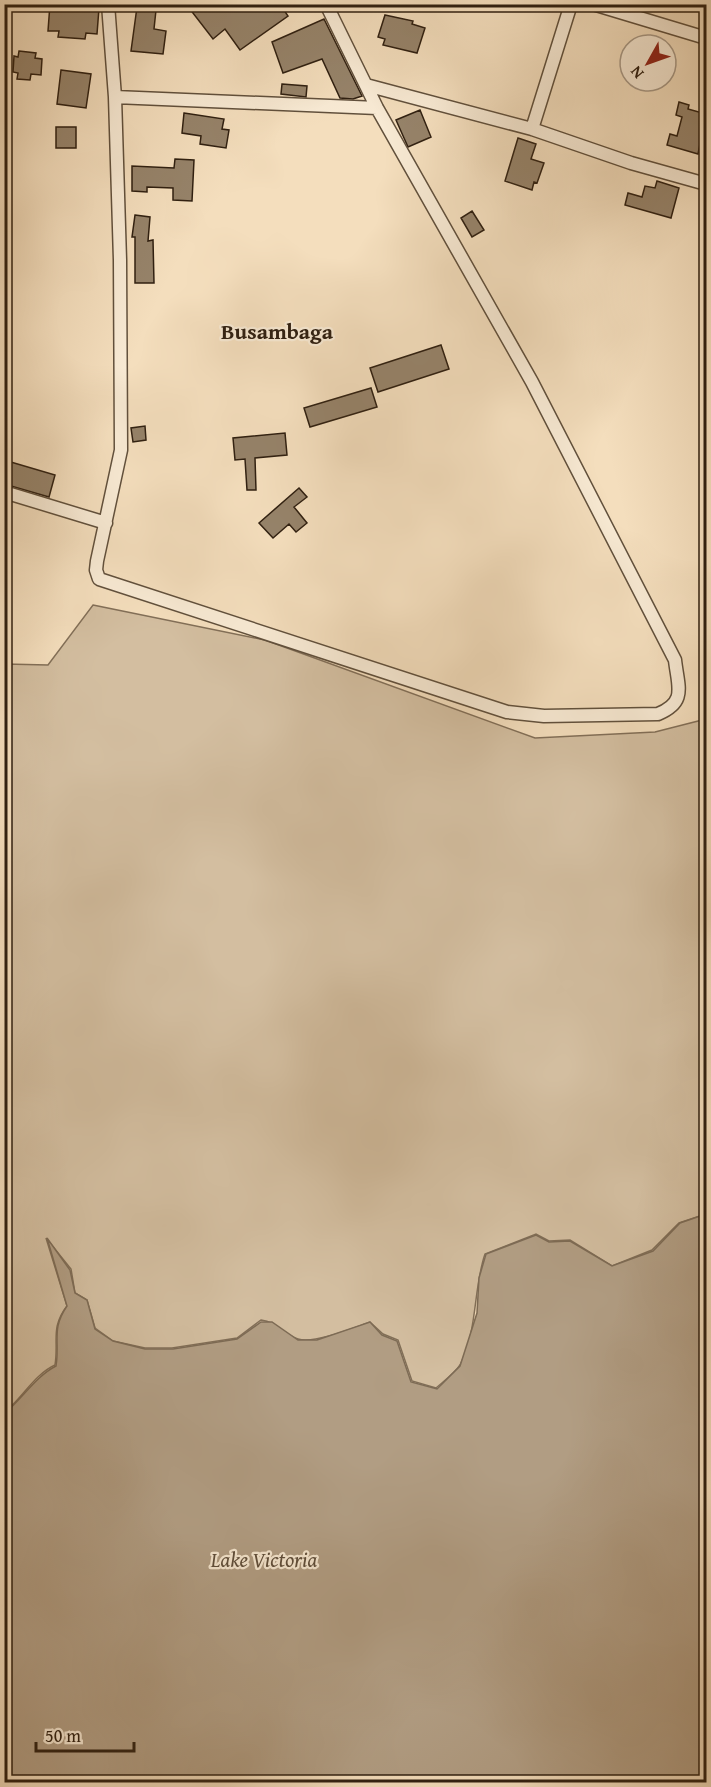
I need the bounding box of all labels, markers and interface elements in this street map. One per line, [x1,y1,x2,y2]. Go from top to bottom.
north arrow [618,33,678,93]
text: N [624,61,649,84]
district label: Busambaga [221,315,334,347]
water label: Lake Victoria [210,1544,318,1575]
scale bar [36,1715,134,1753]
text: 50 m [45,1722,81,1749]

